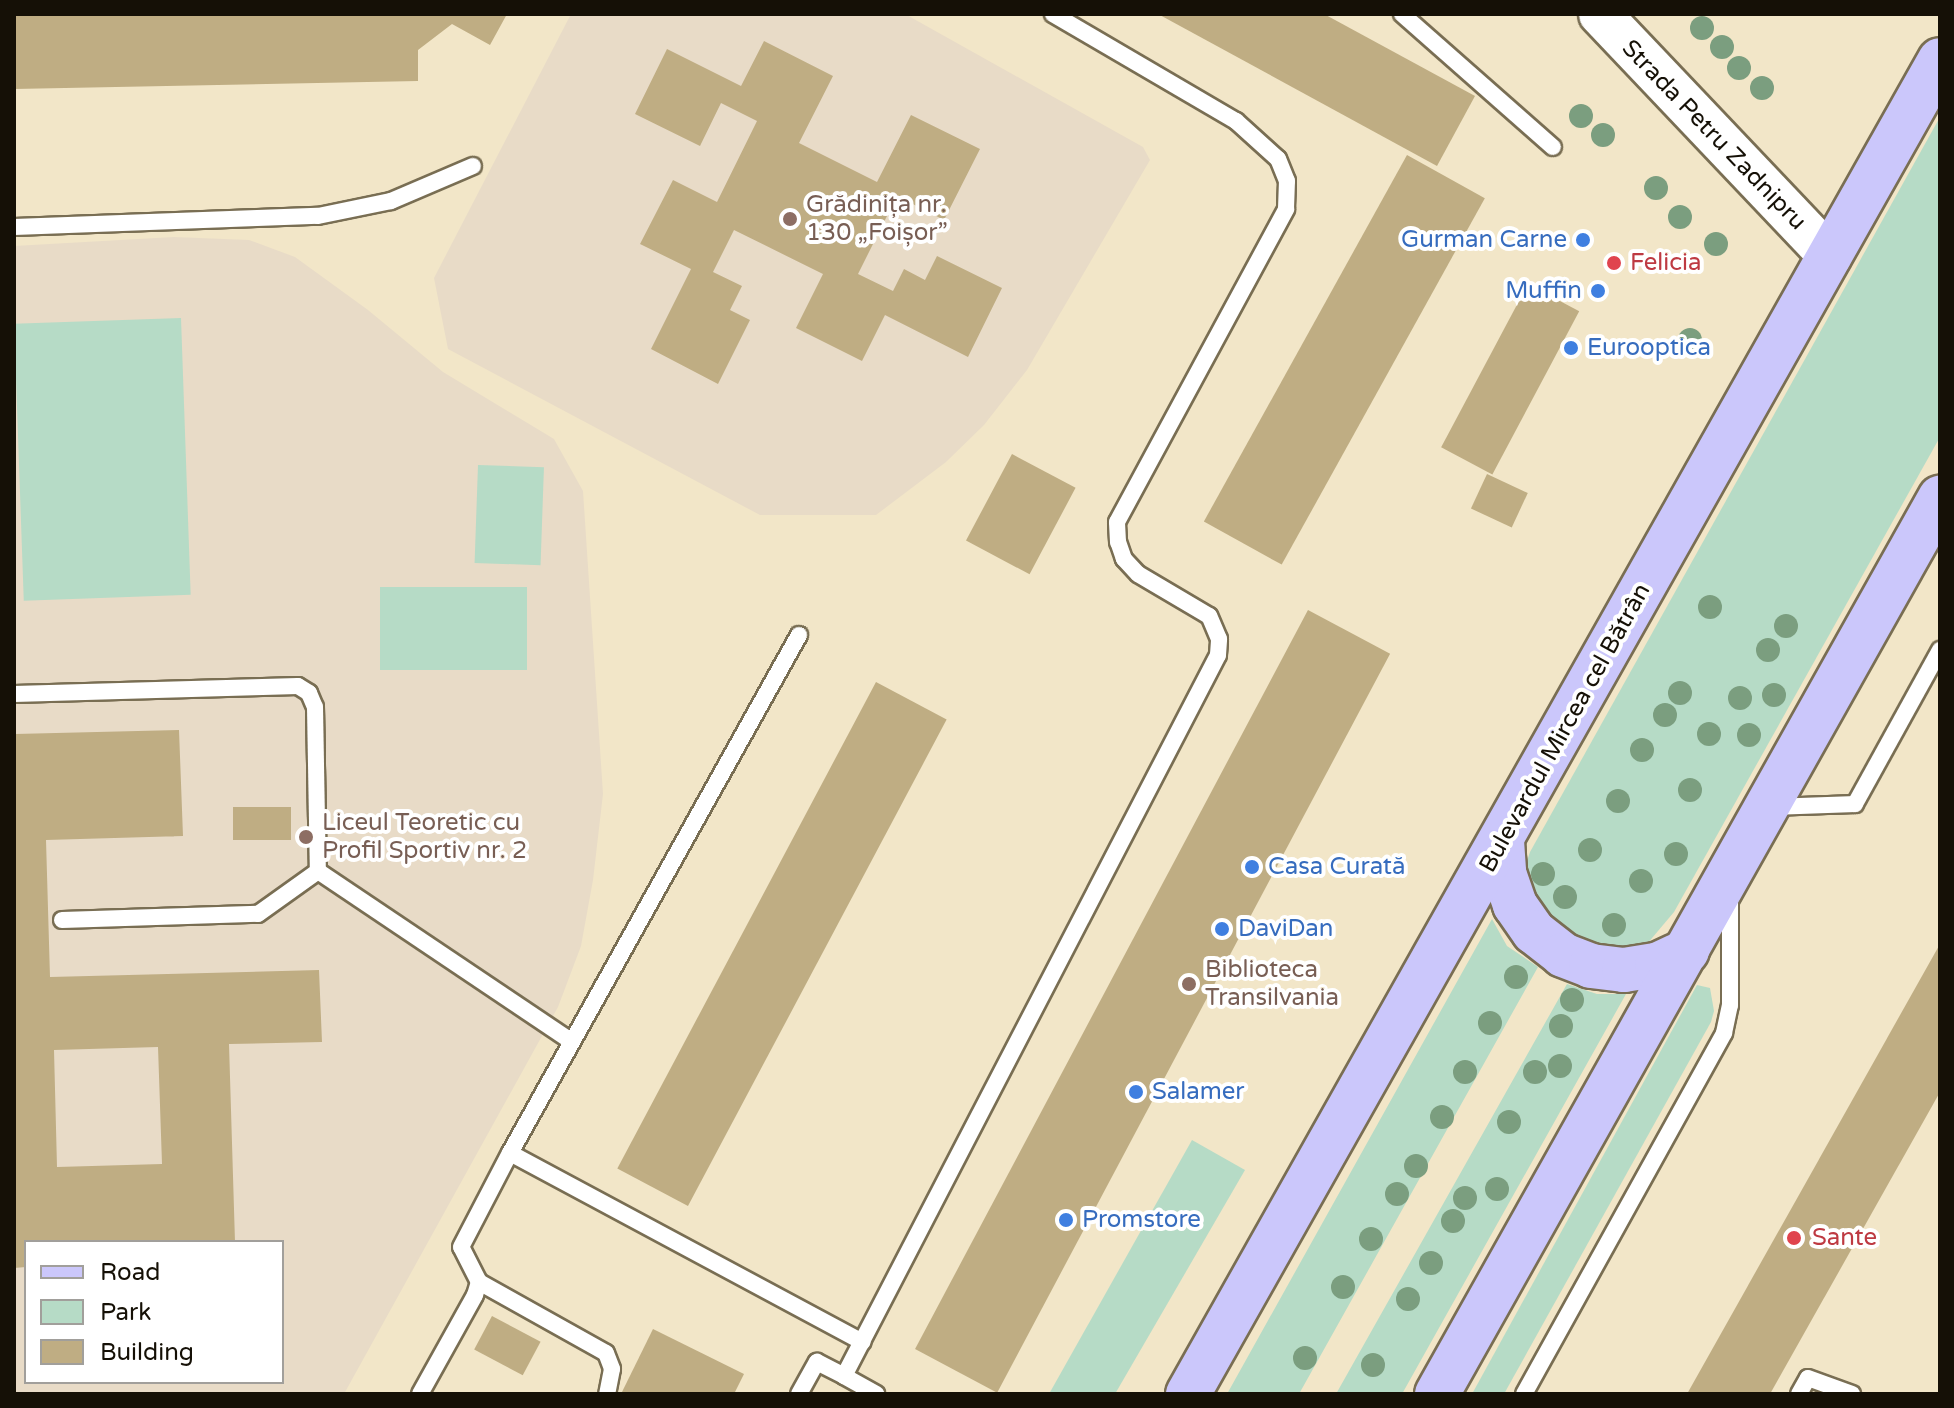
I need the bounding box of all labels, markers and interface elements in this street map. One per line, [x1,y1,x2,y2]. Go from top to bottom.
street label: Strada Petru Zadnipru [1616,34,1812,236]
place label: Grădinița nr. 130 „Foișor” [806,191,948,247]
marker: Grădinița nr. 130 „Foișor” [781,210,799,228]
place label: Gurman Carne [1401,226,1567,254]
marker: Gurman Carne [1574,231,1592,249]
place label: Felicia [1630,249,1701,277]
marker: Felicia [1605,254,1623,272]
place label: Muffin [1505,277,1582,305]
marker: Muffin [1589,282,1607,300]
place label: Eurooptica [1587,334,1711,362]
marker: Eurooptica [1562,339,1580,357]
street label: Bulevardul Mircea cel Bătrân [1473,578,1657,878]
place label: Liceul Teoretic cu Profil Sportiv nr. 2 [322,809,527,865]
marker: Liceul Teoretic cu Profil Sportiv nr. 2 [297,828,315,846]
place label: Casa Curată [1268,853,1405,881]
marker: Casa Curată [1243,858,1261,876]
place label: DaviDan [1238,915,1333,943]
marker: DaviDan [1213,920,1231,938]
place label: Biblioteca Transilvania [1205,956,1339,1012]
marker: Biblioteca Transilvania [1180,975,1198,993]
place label: Salamer [1152,1078,1245,1106]
marker: Salamer [1127,1083,1145,1101]
place label: Promstore [1082,1206,1201,1234]
marker: Promstore [1057,1211,1075,1229]
place label: Sante [1812,1224,1877,1252]
marker: Sante [1783,1227,1805,1249]
legend [24,1240,284,1384]
text: Road [100,1258,160,1287]
text: Park [100,1298,151,1327]
text: Building [100,1338,194,1367]

